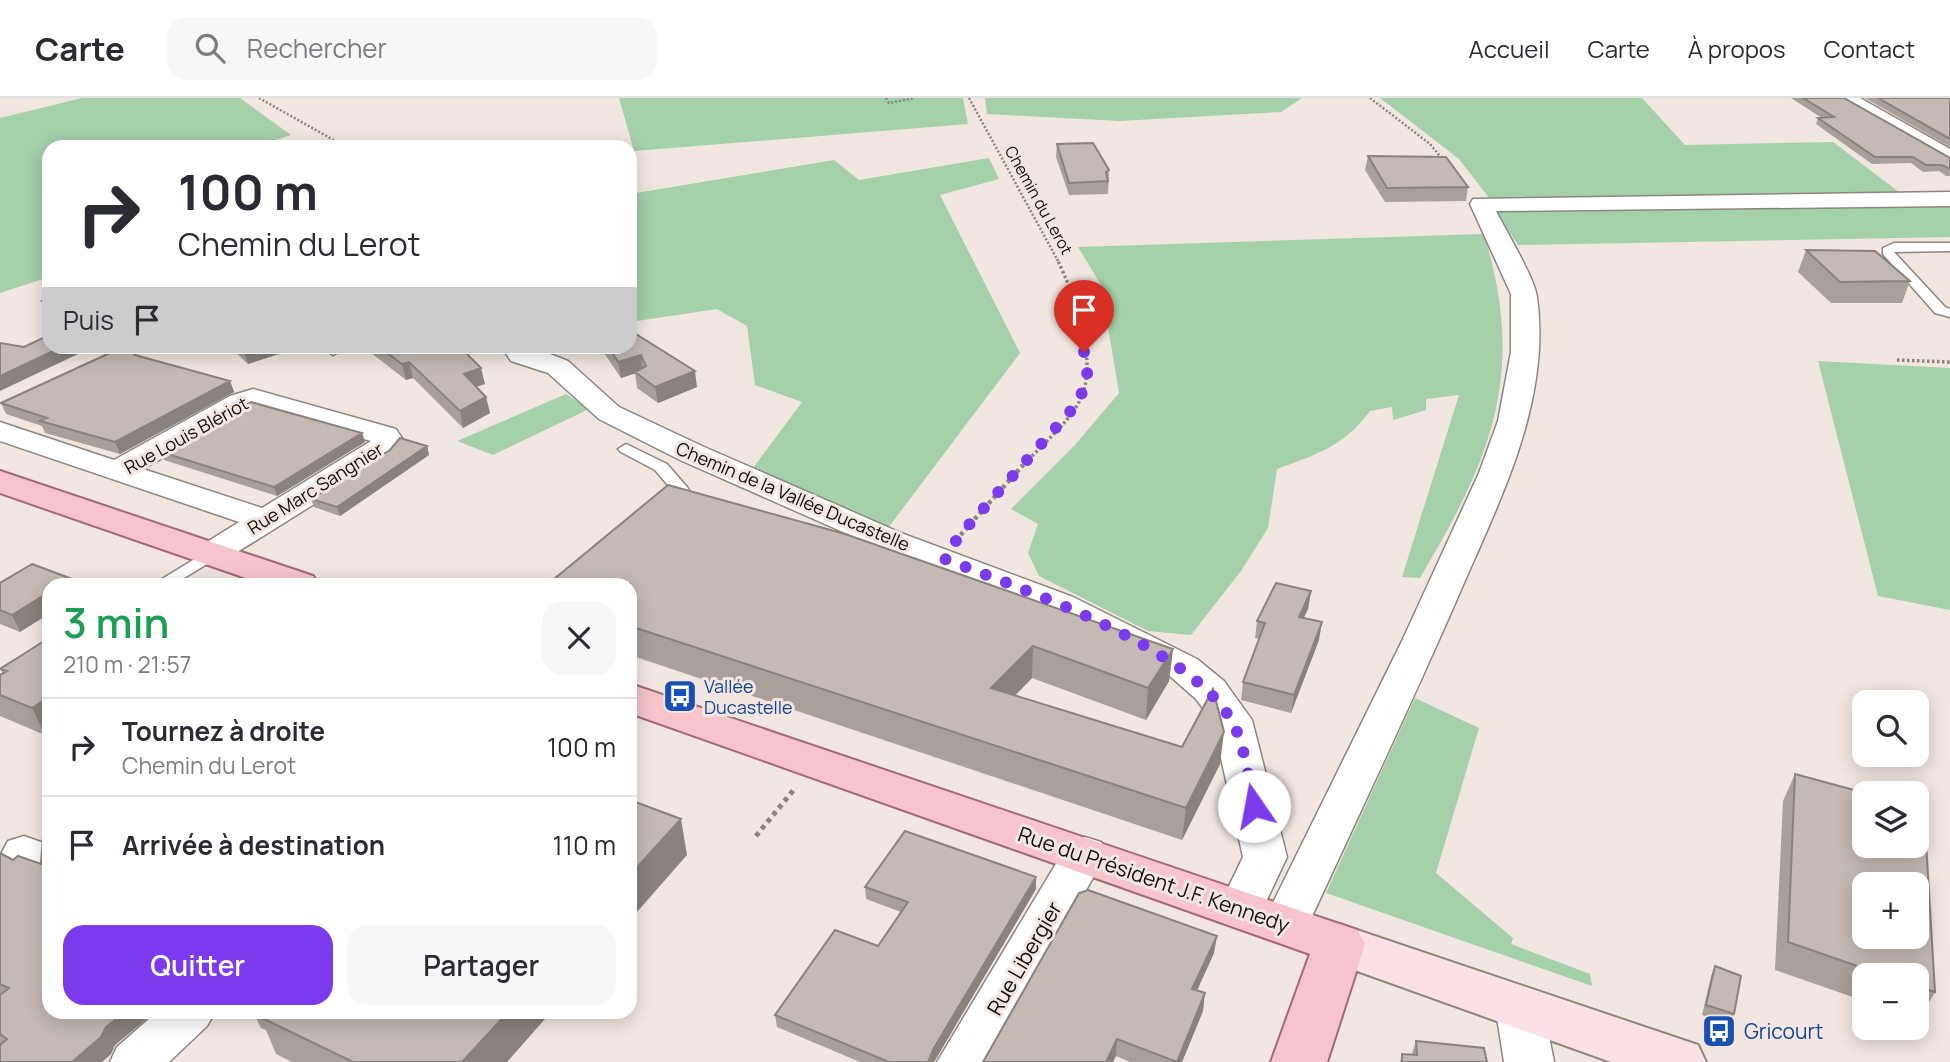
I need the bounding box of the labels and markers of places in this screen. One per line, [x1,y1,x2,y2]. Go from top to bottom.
pin [1054,280,1114,352]
place label: Vallée Ducastelle [704,674,792,719]
bus stop icon: Vallée Ducastelle [661,677,699,715]
bus stop icon: Gricourt [1700,1012,1738,1050]
place label: Gricourt [1744,1017,1823,1045]

